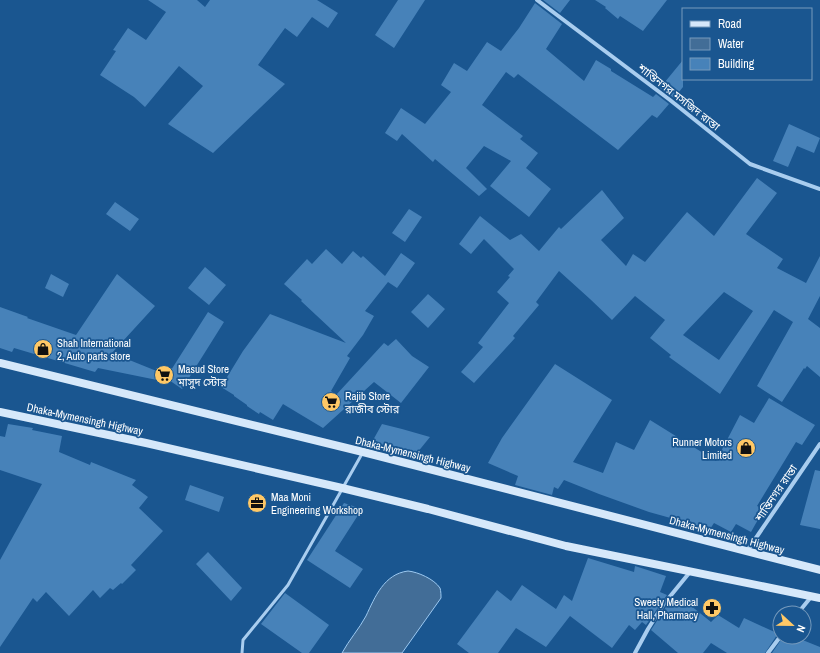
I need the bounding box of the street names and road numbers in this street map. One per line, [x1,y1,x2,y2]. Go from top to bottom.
street label: শান্তিনগর মসজিদ রাস্তা [634,60,724,134]
street label: Dhaka-Mymensingh Highway [26,400,145,438]
street label: Dhaka-Mymensingh Highway [354,433,473,475]
street label: শান্তিনগর রাস্তা [751,461,801,525]
street label: Dhaka-Mymensingh Highway [668,513,786,557]

